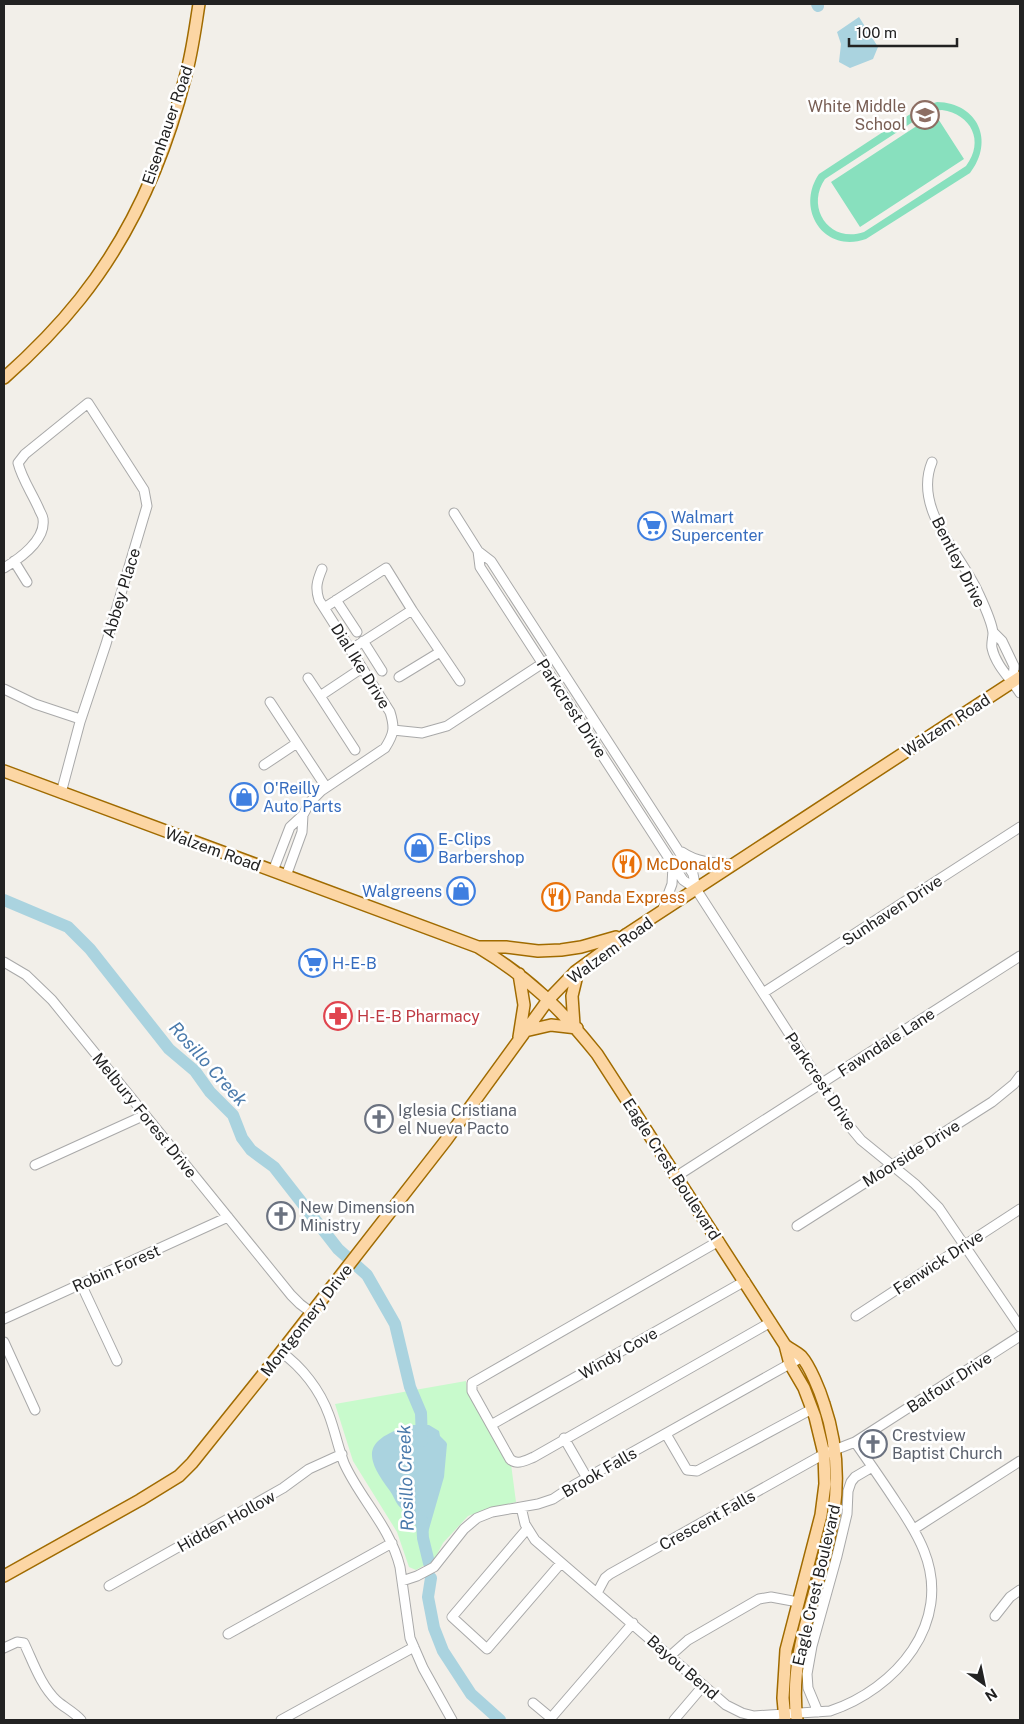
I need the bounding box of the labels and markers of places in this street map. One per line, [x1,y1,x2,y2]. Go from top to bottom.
place label: White Middle School [808,97,906,134]
school or university icon: White Middle School [910,100,940,130]
place label: Walmart Supercenter [671,508,764,545]
supermarket icon: Walmart Supercenter [637,511,667,541]
place label: O'Reilly Auto Parts [263,779,342,816]
shop icon: O'Reilly Auto Parts [229,782,259,812]
place label: E-Clips Barbershop [438,830,525,867]
shop icon: E-Clips Barbershop [404,833,434,863]
restaurant icon: McDonald's [612,849,642,879]
place label: McDonald's [646,855,732,874]
shop icon: Walgreens [446,876,476,906]
place label: Walgreens [362,882,442,901]
restaurant icon: Panda Express [541,882,571,912]
place label: Panda Express [575,888,685,907]
supermarket icon: H-E-B [298,948,328,978]
place label: H-E-B [332,954,377,973]
pharmacy icon: H-E-B Pharmacy [323,1001,353,1031]
place label: H-E-B Pharmacy [357,1007,480,1026]
place label: Iglesia Cristiana el Nueva Pacto [398,1101,517,1138]
church icon: Iglesia Cristiana el Nueva Pacto [364,1104,394,1134]
place label: New Dimension Ministry [300,1198,415,1235]
church icon: New Dimension Ministry [266,1201,296,1231]
place label: Crestview Baptist Church [892,1426,1003,1463]
church icon: Crestview Baptist Church [858,1429,888,1459]

